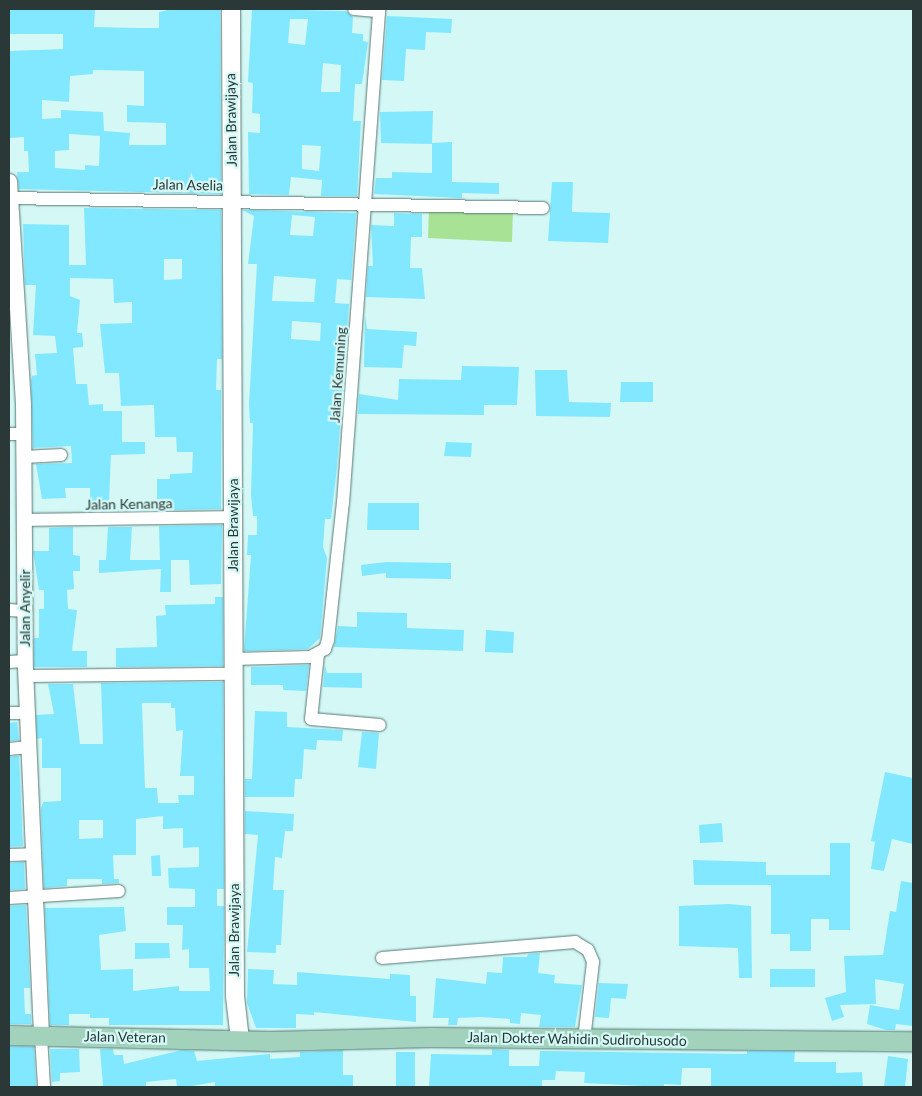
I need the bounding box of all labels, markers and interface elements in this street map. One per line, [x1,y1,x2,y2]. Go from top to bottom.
street label: Jalan Brawijaya [222,73,240,167]
street label: Jalan Aselia [152,176,224,194]
street label: Jalan Kemuning [326,327,350,423]
street label: Jalan Brawijaya [225,478,241,572]
street label: Jalan Kenanga [85,495,173,513]
street label: Jalan Anyelir [17,569,33,647]
street label: Jalan Brawijaya [226,883,242,977]
street label: Jalan Veteran [84,1028,166,1046]
street label: Jalan Dokter Wahidin Sudirohusodo [467,1029,687,1049]

